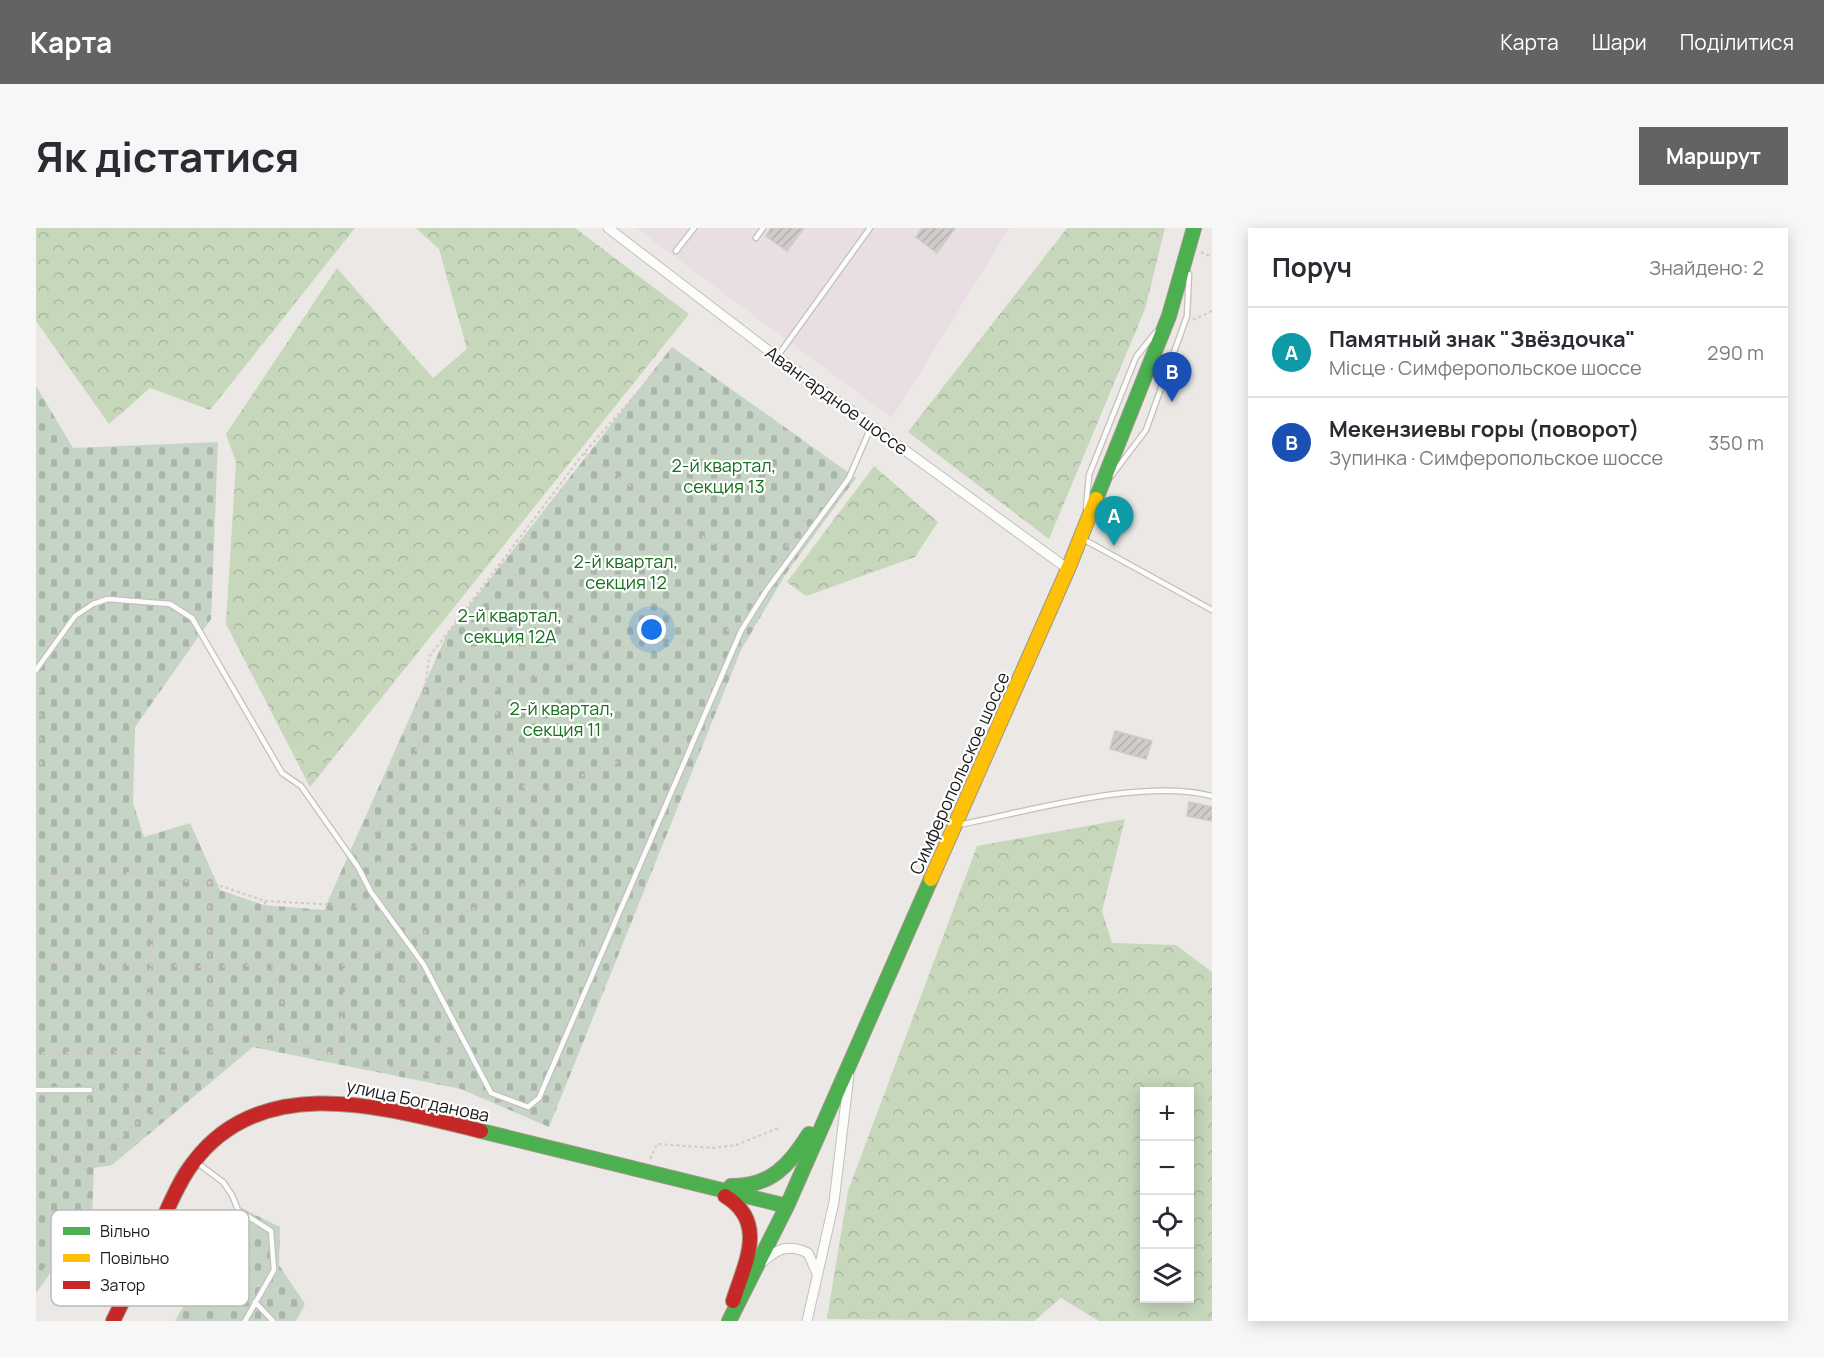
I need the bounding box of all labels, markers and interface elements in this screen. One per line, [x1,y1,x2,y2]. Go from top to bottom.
text: Карта [30,23,112,61]
text: Карта [1500,28,1559,56]
text: Шари [1592,28,1647,56]
text: Поділитися [1680,28,1794,56]
text: Як дістатися [36,127,299,185]
button: Маршрут [1639,127,1788,185]
text: Поруч [1272,249,1352,285]
text: Знайдено: 2 [1649,254,1764,281]
text: Памятный знак "Звёздочка" [1329,324,1635,354]
text: A [1285,339,1298,366]
text: 290 m [1707,339,1764,366]
street label: Авангардное шоссе [761,340,913,460]
pin: B [1152,352,1192,402]
text: Місце · Симферопольское шоссе [1329,354,1642,381]
text: Мекензиевы горы (поворот) [1329,414,1640,444]
text: B [1285,429,1298,456]
text: 350 m [1708,429,1764,456]
text: Зупинка · Симферопольское шоссе [1329,444,1663,471]
park label: 2-й квартал, секция 13 [672,453,776,498]
pin: A [1094,496,1134,546]
park label: 2-й квартал, секция 12 [574,549,678,594]
park label: 2-й квартал, секция 12А [458,603,562,648]
your location [637,615,666,644]
street label: Симферопольское шоссе [903,668,1015,878]
park label: 2-й квартал, секция 11 [510,696,614,741]
street label: улица Богданова [344,1073,492,1127]
map controls [1140,1087,1194,1303]
button: + [1140,1087,1194,1141]
button: − [1140,1141,1194,1195]
button: locate [1140,1195,1194,1249]
legend [51,1210,249,1306]
text: Вільно [100,1220,150,1242]
text: Повільно [100,1247,169,1269]
button: layers [1140,1249,1194,1303]
text: Затор [100,1274,145,1296]

